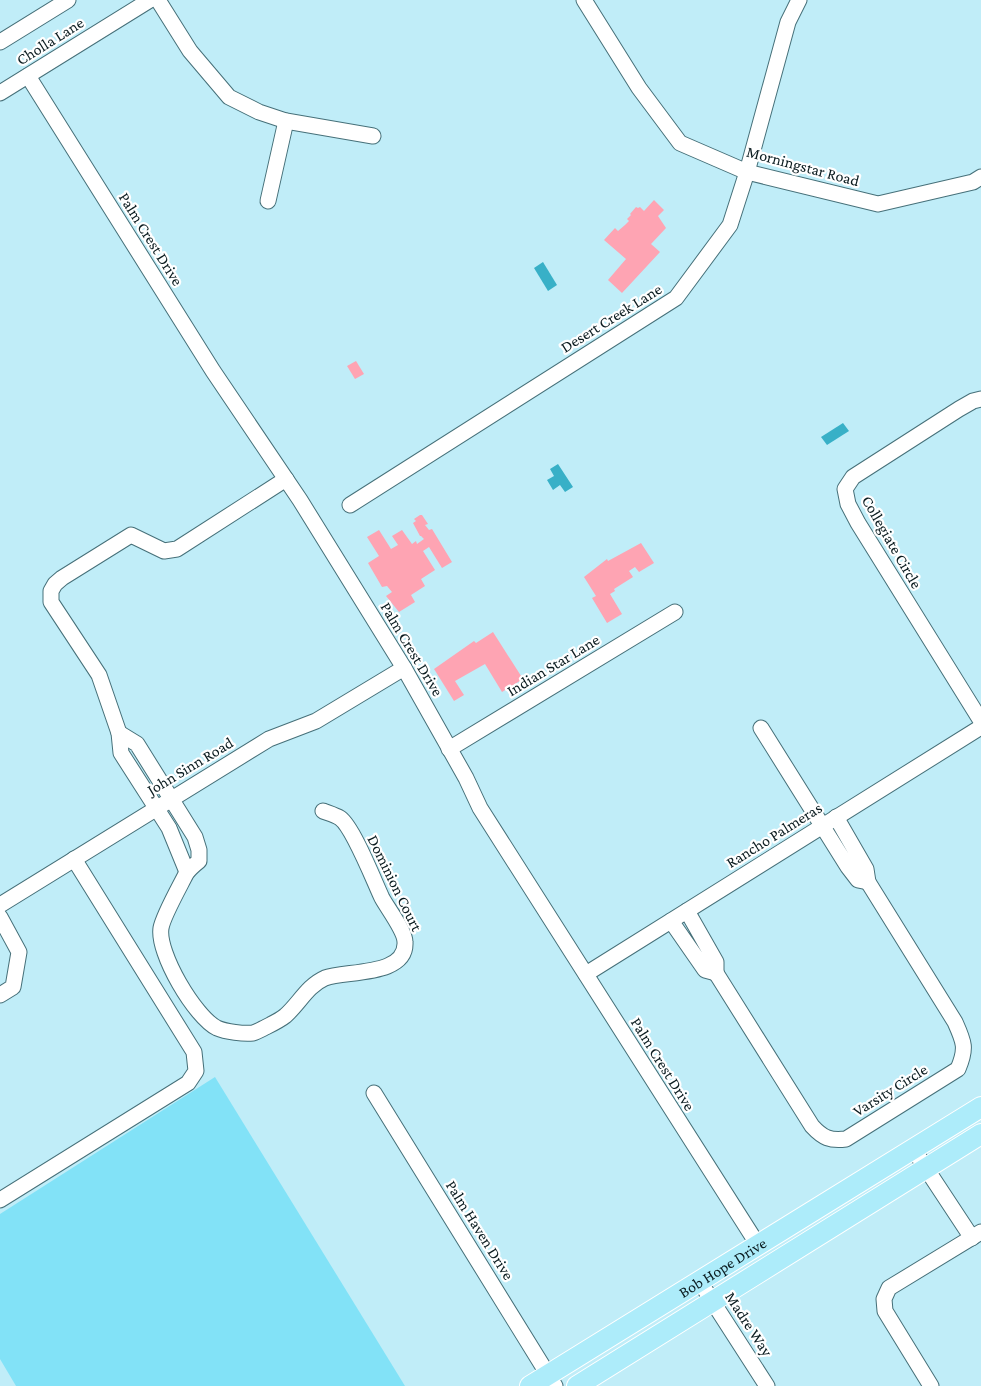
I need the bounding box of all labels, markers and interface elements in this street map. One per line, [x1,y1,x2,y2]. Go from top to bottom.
street label: Cholla Lane [13,14,87,68]
street label: Morningstar Road [745,143,862,190]
street label: Palm Crest Drive [116,189,186,289]
street label: Desert Creek Lane [558,280,664,356]
street label: Collegiate Circle [858,493,925,592]
street label: Palm Crest Drive [377,599,447,699]
street label: Indian Star Lane [504,631,602,699]
street label: John Sinn Road [142,733,237,800]
street label: Rancho Palmeras [723,799,825,871]
street label: Dominion Court [364,832,426,934]
street label: Palm Crest Drive [628,1014,698,1114]
street label: Varsity Circle [850,1060,931,1120]
street label: Palm Haven Drive [443,1177,517,1283]
street label: Bob Hope Drive [675,1234,769,1301]
street label: Madre Way [721,1289,776,1360]

